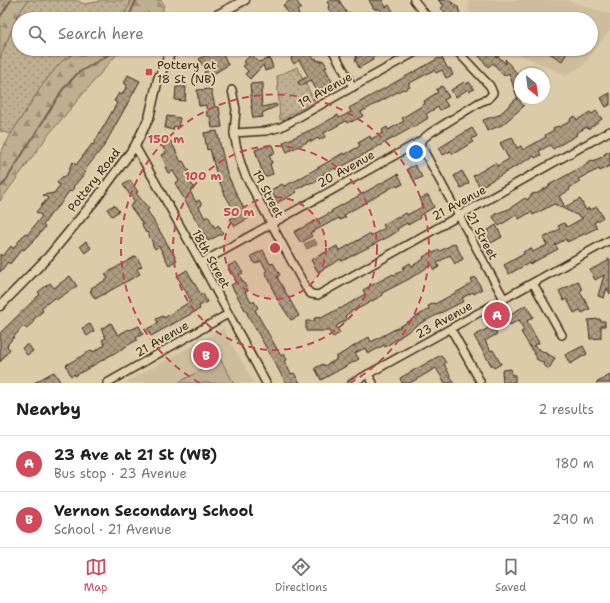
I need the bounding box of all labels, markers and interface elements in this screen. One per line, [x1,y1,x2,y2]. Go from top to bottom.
search box [12,12,598,56]
icon: search [26,23,48,45]
text: Search here [58,24,144,44]
place label: Pottery at 18 St (NB) [157,57,216,87]
marker: Pottery at 18 St (NB) [144,67,154,77]
north arrow [514,68,550,104]
street label: 19 Avenue [295,69,355,111]
text: 150 m [148,131,184,147]
your location [406,142,426,162]
street label: Pottery Road [64,145,124,215]
street label: 20 Avenue [315,147,378,191]
street label: 19 Street [249,167,287,221]
text: 100 m [185,168,222,184]
street label: 21 Avenue [429,182,489,224]
text: 50 m [224,204,255,220]
street label: 21 Street [463,209,501,263]
street label: 18th Street [188,227,234,291]
centre of rings [268,241,282,255]
street label: 23 Avenue [413,298,475,342]
pin: A [484,300,510,330]
street label: 21 Avenue [132,317,192,361]
pin: B [193,340,219,370]
text: Nearby [16,398,81,420]
text: 2 results [538,401,594,418]
text: 23 Ave at 21 St (WB) [54,445,217,465]
text: A [24,455,34,472]
text: 180 m [555,455,594,472]
text: Bus stop · 23 Avenue [54,465,187,482]
text: Vernon Secondary School [54,501,253,521]
text: B [25,511,33,528]
text: 290 m [552,511,594,528]
text: School · 21 Avenue [54,521,172,538]
tab: Map [84,556,107,595]
tab: Directions [275,556,327,595]
tab: Saved [495,556,526,595]

